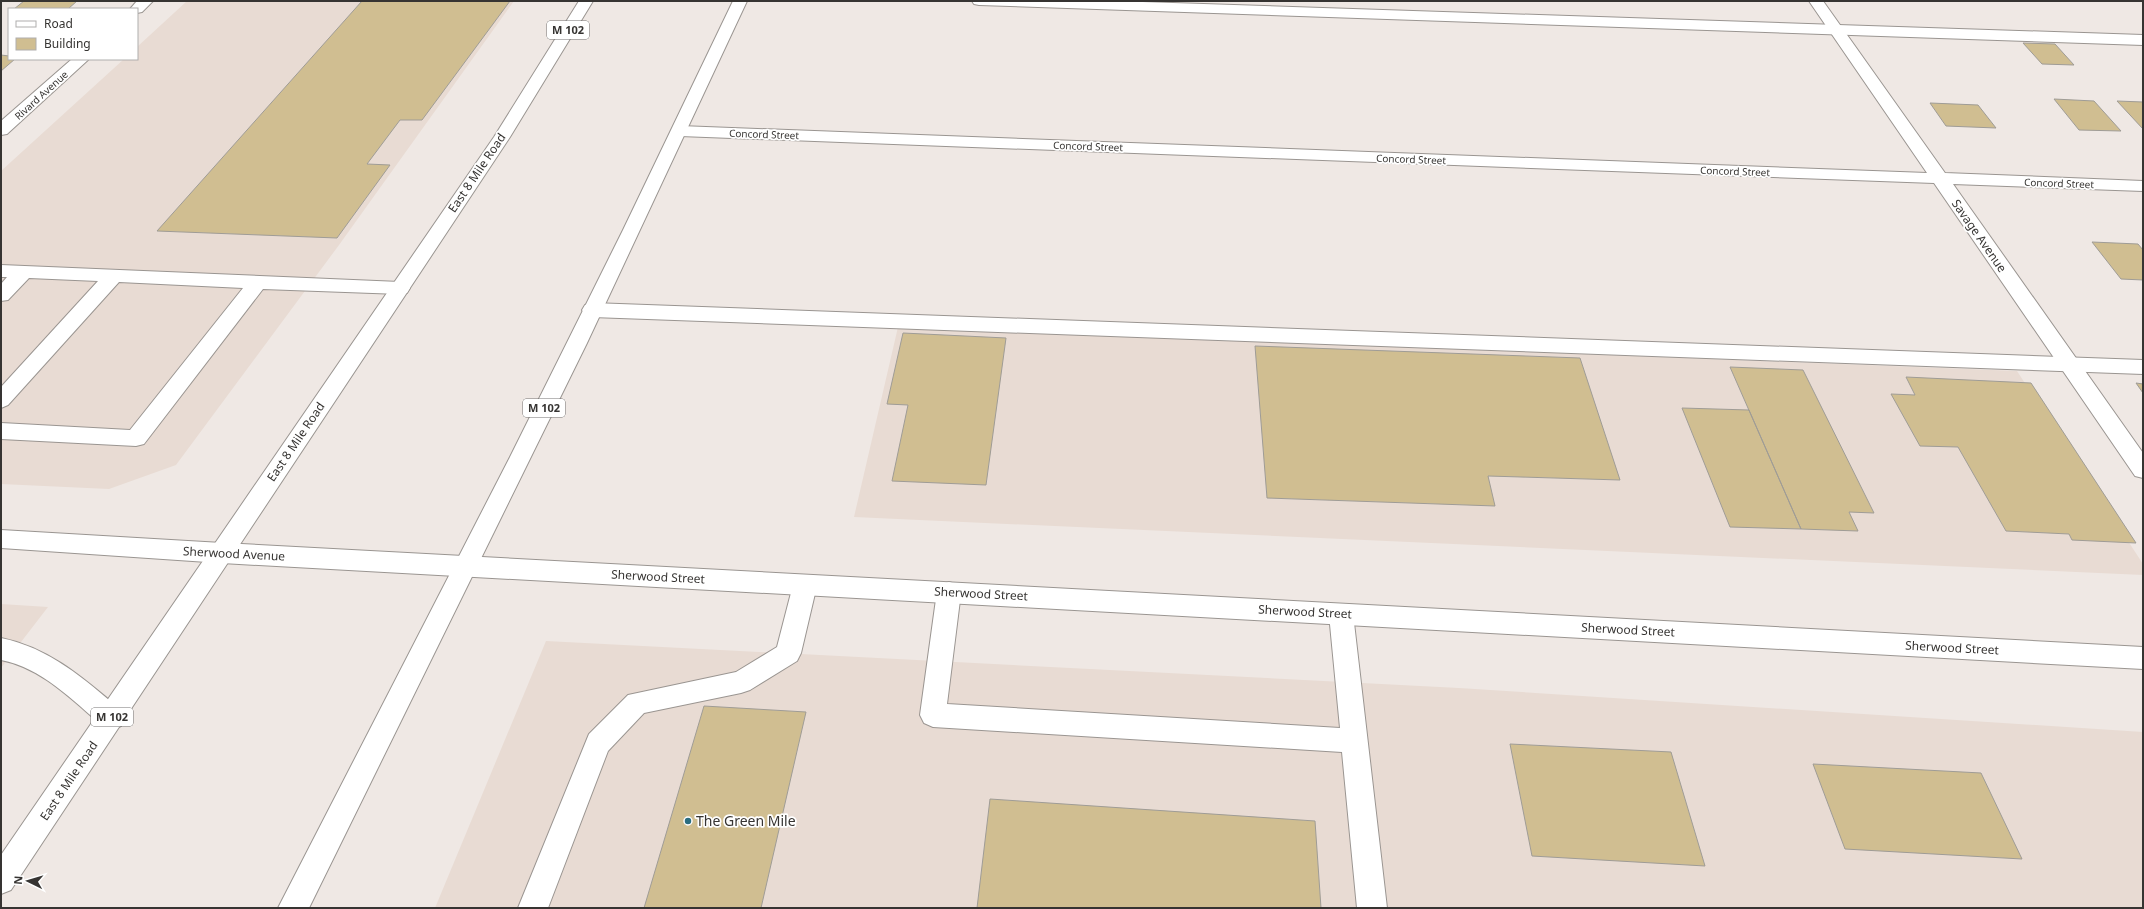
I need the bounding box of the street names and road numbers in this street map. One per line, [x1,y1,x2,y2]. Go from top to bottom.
road number: M 102 [547,21,589,39]
street label: Rivard Avenue [11,67,71,123]
street label: Concord Street [729,126,800,142]
street label: East 8 Mile Road [444,130,509,216]
street label: Concord Street [1053,138,1124,154]
street label: Concord Street [1376,151,1447,167]
street label: Concord Street [1700,163,1771,179]
street label: Concord Street [2024,175,2095,191]
street label: Savage Avenue [1948,196,2011,276]
street label: East 8 Mile Road [263,399,328,485]
road number: M 102 [523,399,565,417]
street label: Sherwood Avenue [182,542,286,565]
street label: Sherwood Street [611,566,706,587]
street label: Sherwood Street [934,583,1029,604]
street label: Sherwood Street [1258,601,1353,622]
street label: Sherwood Street [1581,619,1676,640]
street label: Sherwood Street [1905,637,2000,658]
road number: M 102 [91,708,133,726]
street label: East 8 Mile Road [36,738,101,824]

